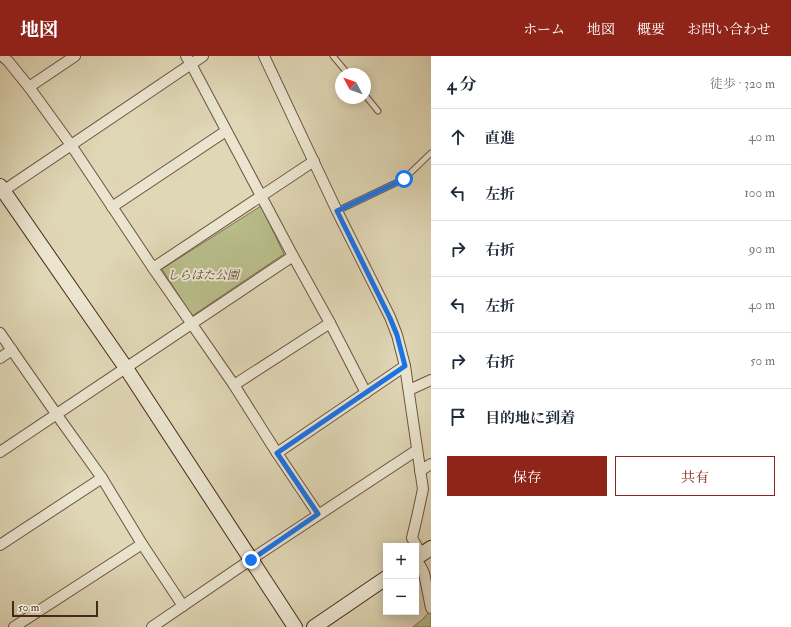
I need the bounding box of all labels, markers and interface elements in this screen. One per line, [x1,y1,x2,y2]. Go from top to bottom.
text: 地図 [20,18,58,42]
text: ホーム [523,21,565,38]
text: 地図 [587,21,615,38]
text: 概要 [637,21,665,38]
text: お問い合わせ [687,21,771,38]
north arrow [335,68,371,104]
text: 4 分 [447,74,477,95]
text: 徒歩 · 320 m [710,76,775,92]
icon: ahead [447,126,469,148]
text: 直進 [485,129,515,148]
text: 40 m [749,129,775,145]
route start [395,170,413,188]
icon: left [447,182,469,204]
text: 左折 [485,185,515,204]
text: 100 m [744,185,775,201]
icon: right [447,238,469,260]
text: 右折 [485,241,515,260]
text: 90 m [749,241,775,257]
park label: しらはた公園 [167,268,241,283]
icon: left [447,294,469,316]
text: 左折 [485,297,515,316]
text: 40 m [749,297,775,313]
icon: right [447,350,469,372]
text: 右折 [485,353,515,372]
text: 50 m [750,353,775,369]
icon: arrive [447,406,469,428]
text: 目的地に到着 [485,409,575,428]
button: 保存 [447,456,607,496]
button: 共有 [615,456,775,496]
map controls [383,543,419,615]
button: + [383,543,419,579]
route end [242,551,260,569]
button: − [383,579,419,615]
scale bar [12,599,98,618]
text: 50 m [18,601,39,614]

